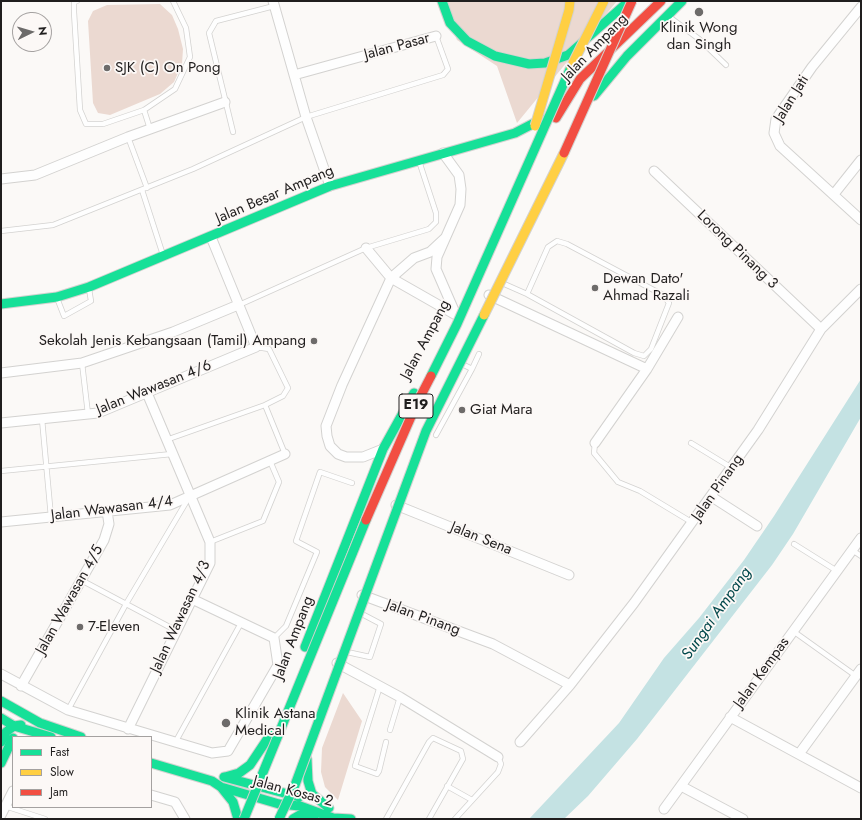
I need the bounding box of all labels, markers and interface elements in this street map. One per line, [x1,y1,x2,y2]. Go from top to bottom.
marker: Klinik Wong dan Singh [693,6,705,18]
street label: Jalan Ampang [558,10,632,86]
north arrow [12,12,52,52]
place label: Klinik Wong dan Singh [661,19,737,54]
text: N [35,26,51,36]
street label: Jalan Pasar [362,30,432,64]
place label: SJK (C) On Pong [115,59,220,77]
marker: SJK (C) On Pong [102,63,112,73]
street label: Jalan Jati [771,72,813,126]
street label: Jalan Besar Ampang [213,162,337,228]
street label: Lorong Pinang 3 [693,207,781,293]
place label: Dewan Dato' Ahmad Razali [603,270,690,305]
marker: Dewan Dato' Ahmad Razali [590,283,600,293]
street label: Jalan Ampang [397,297,455,383]
place label: Sekolah Jenis Kebangsaan (Tamil) Ampang [39,332,306,350]
marker: Sekolah Jenis Kebangsaan (Tamil) Ampang [309,336,319,346]
street label: Jalan Wawasan 4/6 [94,357,214,419]
road number: E19 [399,394,433,418]
place label: Giat Mara [470,401,533,419]
marker: Giat Mara [457,405,467,415]
street label: Jalan Pinang [688,451,748,525]
street label: Jalan Wawasan 4/4 [50,493,174,525]
street label: Jalan Sena [448,519,514,559]
street label: Jalan Wawasan 4/5 [32,542,108,658]
street label: Jalan Wawasan 4/3 [147,558,215,676]
water label: Sungai Ampang [678,564,756,664]
street label: Jalan Ampang [270,594,318,682]
street label: Jalan Pinang [384,596,462,640]
place label: 7-Eleven [88,618,140,636]
marker: 7-Eleven [75,622,85,632]
street label: Jalan Kempas [730,634,794,712]
place label: Klinik Astana Medical [235,705,316,740]
marker: Klinik Astana Medical [220,717,232,729]
legend [12,736,152,808]
text: Fast [50,743,69,761]
text: Slow [50,763,74,781]
street label: Jalan Kosas 2 [251,773,335,811]
text: Jam [50,783,68,801]

